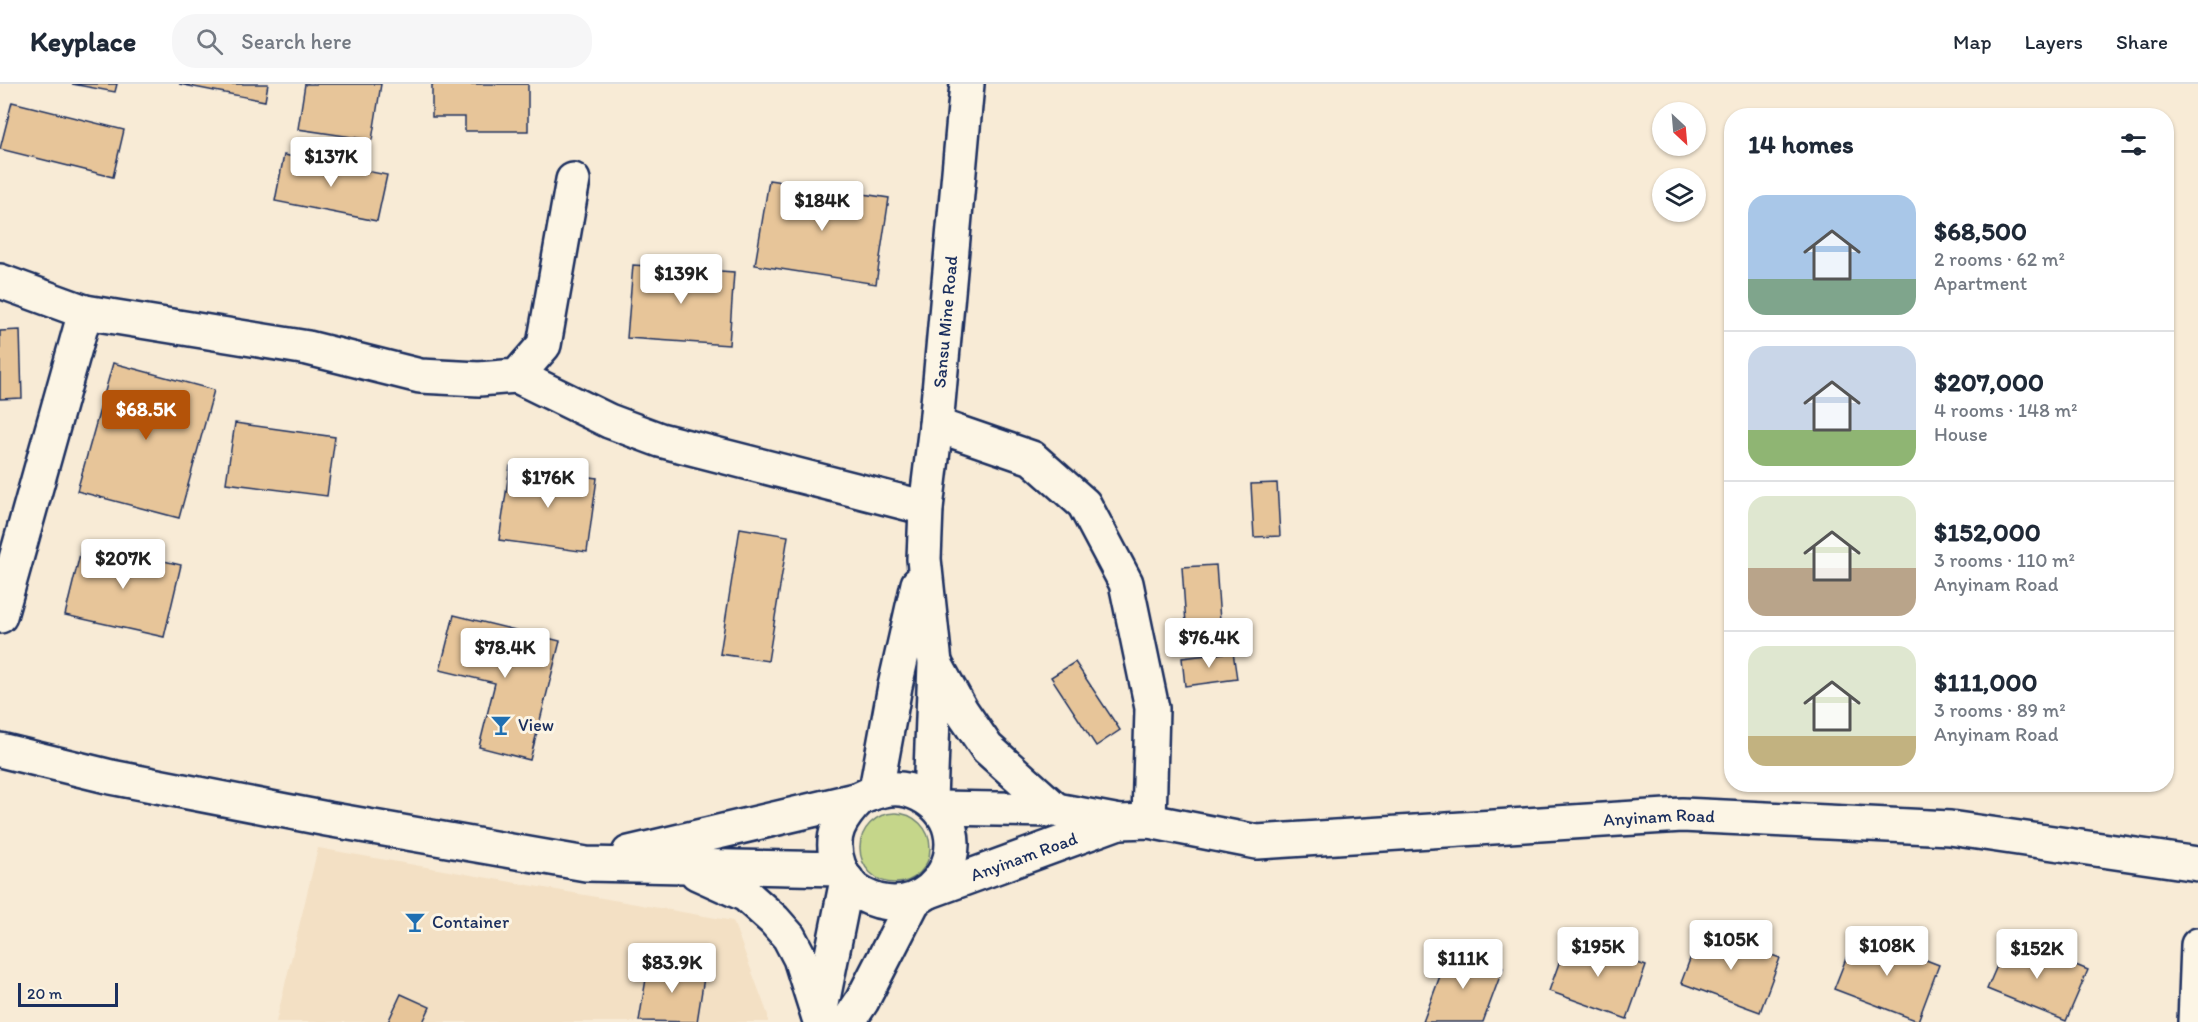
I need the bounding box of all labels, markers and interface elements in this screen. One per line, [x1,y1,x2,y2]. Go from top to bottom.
search box [172,14,592,68]
text: Keyplace [30,24,136,58]
icon: search [193,25,226,58]
text: Search here [241,28,352,55]
text: Map [1953,29,1992,54]
text: Layers [2025,29,2083,54]
text: Share [2116,29,2168,54]
north arrow [1652,102,1706,156]
map controls [1652,102,1706,222]
text: 14 homes [1748,128,1854,160]
icon: filters [2117,128,2150,161]
pin: $137K [289,137,373,188]
text: $137K [304,144,358,168]
button: layers [1652,168,1706,222]
pin: $184K [780,181,864,232]
text: $184K [794,188,850,212]
text: $68,500 [1934,215,2027,247]
icon: home [1796,219,1868,291]
text: 2 rooms · 62 m² [1934,247,2065,271]
pin: $139K [639,254,723,305]
street label: Sansu Mine Road [928,254,962,389]
text: $139K [654,261,708,285]
text: Apartment [1934,271,2027,295]
text: $207,000 [1934,366,2044,398]
icon: home [1796,370,1868,442]
pin: $68.5K [97,390,195,441]
text: $68.5K [116,397,176,421]
text: 4 rooms · 148 m² [1934,398,2078,422]
text: House [1934,422,1988,446]
pin: $176K [506,458,590,509]
text: $176K [522,465,574,489]
text: $152,000 [1934,516,2041,548]
icon: home [1796,520,1868,592]
pin: $207K [81,539,165,590]
text: $207K [95,546,151,570]
text: 3 rooms · 110 m² [1934,548,2075,572]
text: Anyinam Road [1934,572,2058,596]
pin: $76.4K [1160,618,1258,669]
text: $76.4K [1179,625,1239,649]
pin: $78.4K [456,628,554,679]
text: $78.4K [475,635,535,659]
text: $111,000 [1934,666,2038,698]
icon: home [1796,670,1868,742]
text: 3 rooms · 89 m² [1934,698,2066,722]
bar icon: View [489,713,513,737]
place label: View [518,714,554,736]
text: Anyinam Road [1934,722,2058,746]
street label: Anyinam Road [1602,804,1716,831]
street label: Anyinam Road [968,827,1081,886]
bar icon: Container [403,910,427,934]
place label: Container [432,911,510,933]
pin: $105K [1689,920,1773,971]
pin: $108K [1845,926,1929,977]
pin: $195K [1556,927,1640,978]
text: $105K [1703,927,1759,951]
pin: $152K [1995,929,2079,980]
text: $108K [1859,933,1915,957]
text: $195K [1571,934,1625,958]
text: $152K [2010,936,2064,960]
pin: $111K [1421,939,1505,990]
pin: $83.9K [623,943,721,994]
text: $111K [1438,946,1488,970]
text: $83.9K [642,950,702,974]
scale bar [18,980,118,1008]
text: 20 m [27,984,62,1003]

